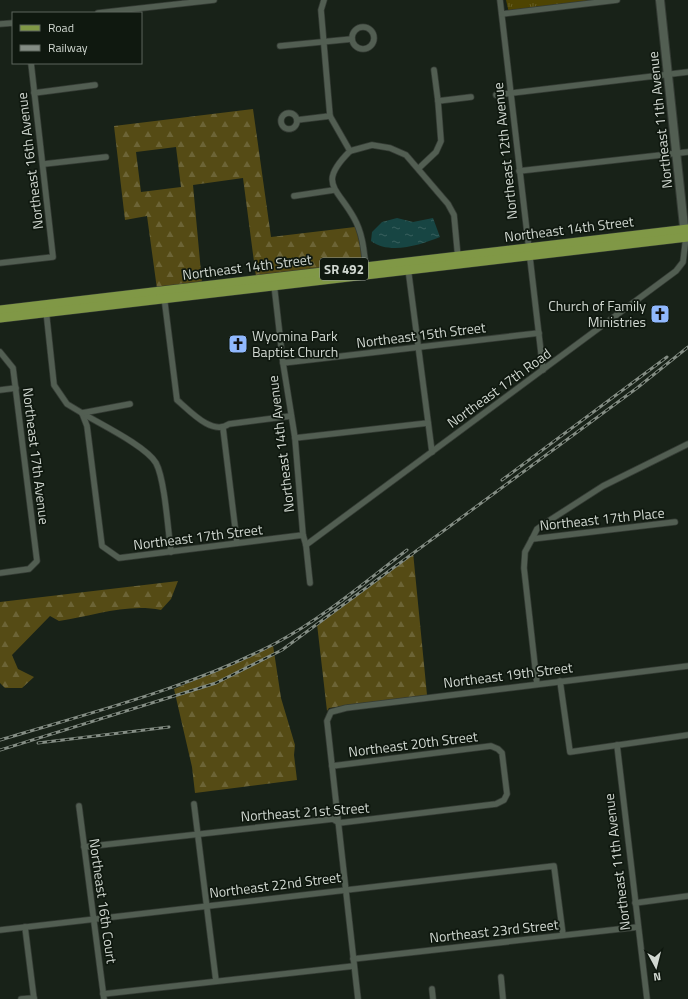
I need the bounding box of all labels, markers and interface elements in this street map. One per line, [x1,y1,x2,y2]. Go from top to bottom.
legend [12,12,142,64]
text: Road [48,18,74,37]
text: Railway [48,38,88,57]
street label: Northeast 11th Avenue [642,51,677,190]
street label: Northeast 12th Avenue [487,82,522,221]
street label: Northeast 16th Avenue [11,91,48,231]
street label: Northeast 14th Street [503,210,635,247]
street label: Northeast 14th Street [181,248,313,285]
road number: SR 492 [320,258,368,280]
place label: Church of Family Ministries [548,295,646,332]
church icon: Church of Family Ministries [649,303,671,325]
street label: Northeast 15th Street [355,316,487,353]
place label: Wyomina Park Baptist Church [252,325,338,362]
church icon: Wyomina Park Baptist Church [227,333,249,355]
street label: Northeast 17th Road [442,343,555,433]
street label: Northeast 14th Avenue [262,374,299,514]
street label: Northeast 17th Avenue [18,386,55,526]
street label: Northeast 17th Place [538,502,665,536]
street label: Northeast 17th Street [132,518,264,555]
street label: Northeast 19th Street [442,656,574,693]
street label: Northeast 20th Street [347,725,479,762]
street label: Northeast 11th Avenue [598,792,635,932]
street label: Northeast 21st Street [240,797,370,826]
street label: Northeast 16th Court [84,837,123,965]
street label: Northeast 22nd Street [208,866,342,903]
street label: Northeast 23rd Street [428,913,560,948]
north arrow [636,947,676,987]
text: N [652,969,662,985]

